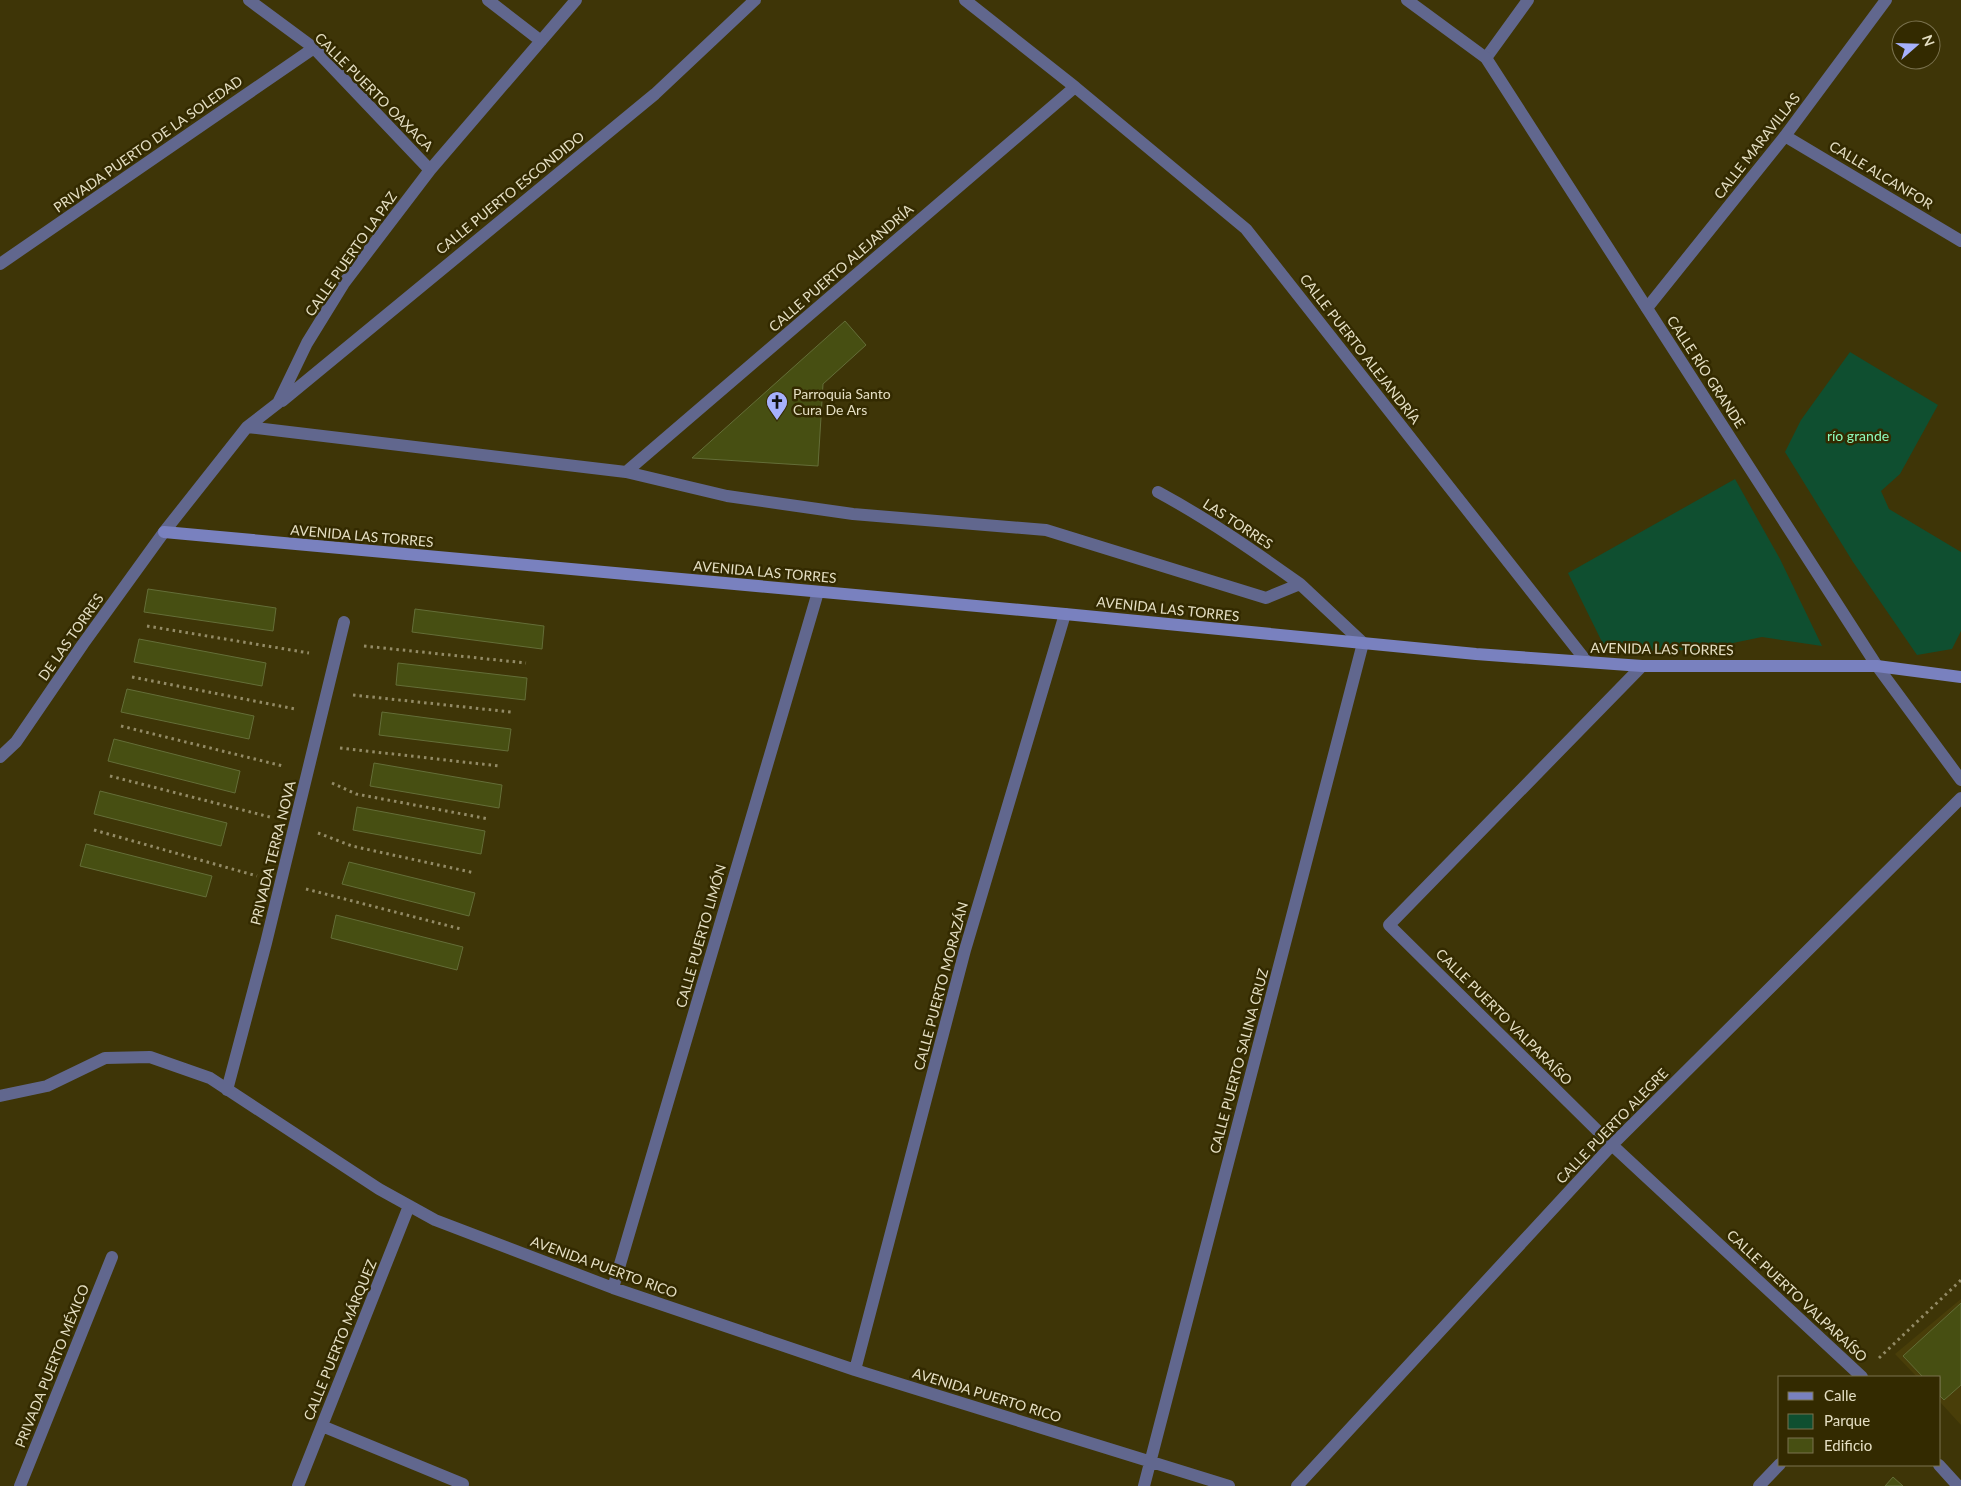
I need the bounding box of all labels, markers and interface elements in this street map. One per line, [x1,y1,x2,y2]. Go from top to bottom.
north arrow [1891,20,1941,70]
street label: CALLE PUERTO OAXACA [312,29,437,155]
text: N [1919,32,1939,48]
street label: PRIVADA PUERTO DE LA SOLEDAD [50,72,245,216]
street label: CALLE MARAVILLAS [1710,89,1803,202]
street label: CALLE PUERTO ESCONDIDO [432,128,587,258]
street label: CALLE ALCANFOR [1826,137,1936,212]
street label: CALLE PUERTO LA PAZ [301,188,400,319]
street label: CALLE PUERTO ALEJANDRÍA [765,200,917,335]
street label: CALLE PUERTO ALEJANDRÍA [1297,270,1425,428]
street label: CALLE RÍO GRANDE [1664,312,1749,431]
place label: Parroquia Santo Cura De Ars [793,385,891,418]
church icon: Parroquia Santo Cura De Ars [765,390,789,421]
park label: río grande [1827,427,1889,444]
street label: LAS TORRES [1200,495,1276,552]
street label: AVENIDA LAS TORRES [290,521,434,550]
street label: AVENIDA LAS TORRES [693,557,837,586]
street label: DE LAS TORRES [34,590,107,683]
street label: AVENIDA LAS TORRES [1096,593,1240,624]
street label: AVENIDA LAS TORRES [1590,639,1734,658]
street label: PRIVADA TERRA NOVA [246,778,299,927]
street label: CALLE PUERTO LIMÓN [672,862,729,1010]
street label: CALLE PUERTO MORAZÁN [910,900,971,1072]
street label: CALLE PUERTO VALPARAÍSO [1433,945,1576,1088]
street label: CALLE PUERTO SALINA CRUZ [1206,967,1271,1155]
street label: CALLE PUERTO ALEGRE [1552,1064,1671,1187]
street label: CALLE PUERTO VALPARAÍSO [1724,1226,1871,1365]
street label: AVENIDA PUERTO RICO [529,1232,680,1301]
street label: CALLE PUERTO MÁRQUEZ [299,1257,380,1423]
street label: PRIVADA PUERTO MÉXICO [11,1282,92,1450]
street label: AVENIDA PUERTO RICO [911,1364,1064,1425]
legend [1778,1376,1941,1466]
text: Calle [1824,1386,1857,1404]
text: Parque [1824,1411,1870,1429]
text: Edificio [1824,1436,1872,1454]

